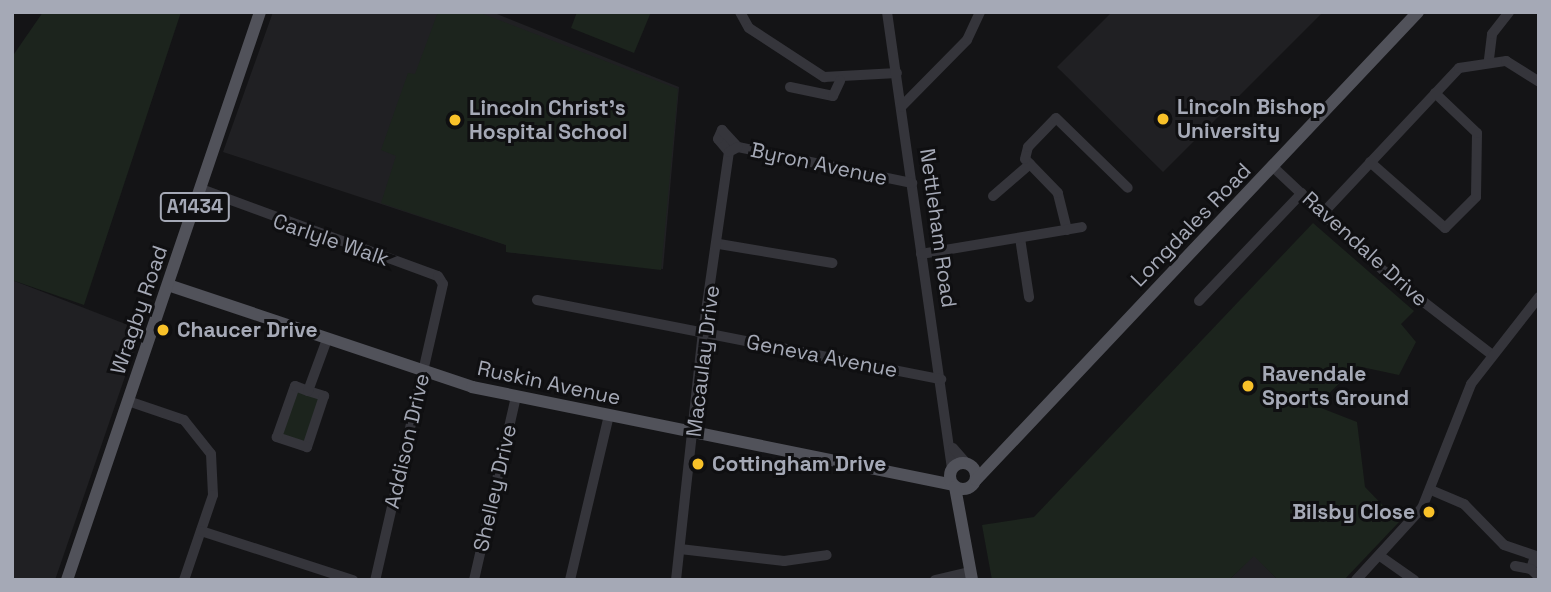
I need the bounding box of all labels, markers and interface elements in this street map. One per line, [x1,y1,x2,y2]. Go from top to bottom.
place label: Lincoln Bishop University [1177,94,1326,144]
place label: Lincoln Christ's Hospital School [469,95,628,145]
marker: Lincoln Bishop University [1155,111,1171,127]
marker: Lincoln Christ's Hospital School [447,112,463,128]
street label: Byron Avenue [748,137,890,191]
street label: Nettleham Road [914,147,962,309]
street label: Longdales Road [1126,158,1256,292]
street label: Ravendale Drive [1297,186,1433,312]
road number: A1434 [158,192,232,223]
street label: Carlyle Walk [270,208,392,272]
street label: Wragby Road [105,242,173,378]
street label: Macaulay Drive [681,284,725,438]
place label: Chaucer Drive [177,317,318,343]
marker: Chaucer Drive [155,322,171,338]
street label: Geneva Avenue [744,329,900,383]
street label: Ruskin Avenue [475,355,623,411]
place label: Ravendale Sports Ground [1262,361,1409,411]
street label: Addison Drive [379,371,435,511]
marker: Ravendale Sports Ground [1240,378,1256,394]
street label: Shelley Drive [468,422,522,554]
place label: Cottingham Drive [712,451,886,477]
marker: Cottingham Drive [690,456,706,472]
place label: Bilsby Close [1292,499,1415,525]
marker: Bilsby Close [1421,504,1437,520]

